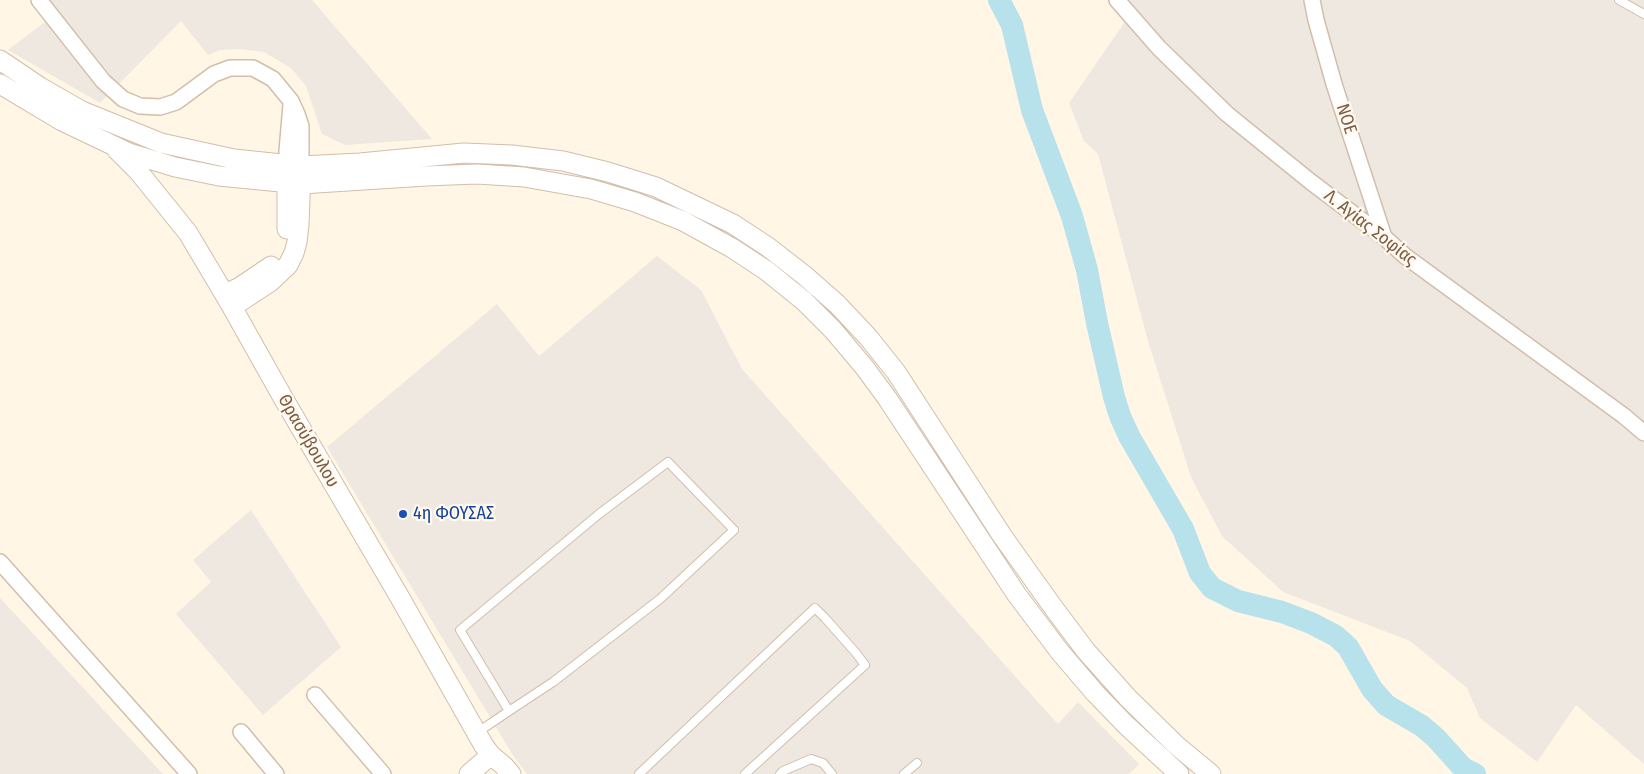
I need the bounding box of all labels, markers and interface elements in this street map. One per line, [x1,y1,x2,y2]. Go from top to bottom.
street label: NOE [1331,101,1361,137]
street label: Λ. Αγίας Σοφίας [1319,185,1421,271]
street label: Θρασύβουλου [273,391,343,491]
place label: 4η ΦΟΥΣΑΣ [413,503,494,525]
marker: 4η ΦΟΥΣΑΣ [397,508,409,520]

